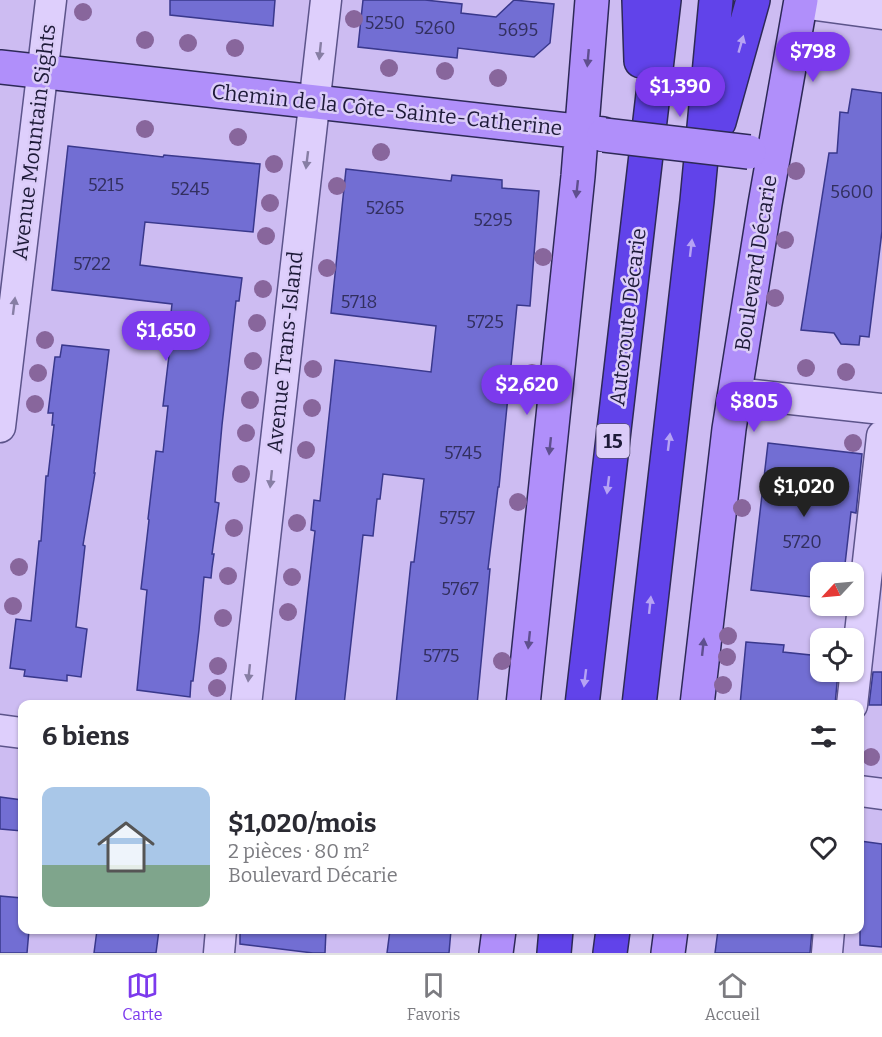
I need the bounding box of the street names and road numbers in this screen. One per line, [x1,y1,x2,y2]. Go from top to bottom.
street label: Avenue Mountain Sights [7,23,61,261]
street label: Chemin de la Côte-Sainte-Catherine [210,79,564,141]
street label: Boulevard Décarie [729,173,783,353]
street label: Autoroute Décarie [604,227,652,407]
street label: Avenue Trans-Island [261,250,309,454]
road number: 15 [596,424,630,458]

